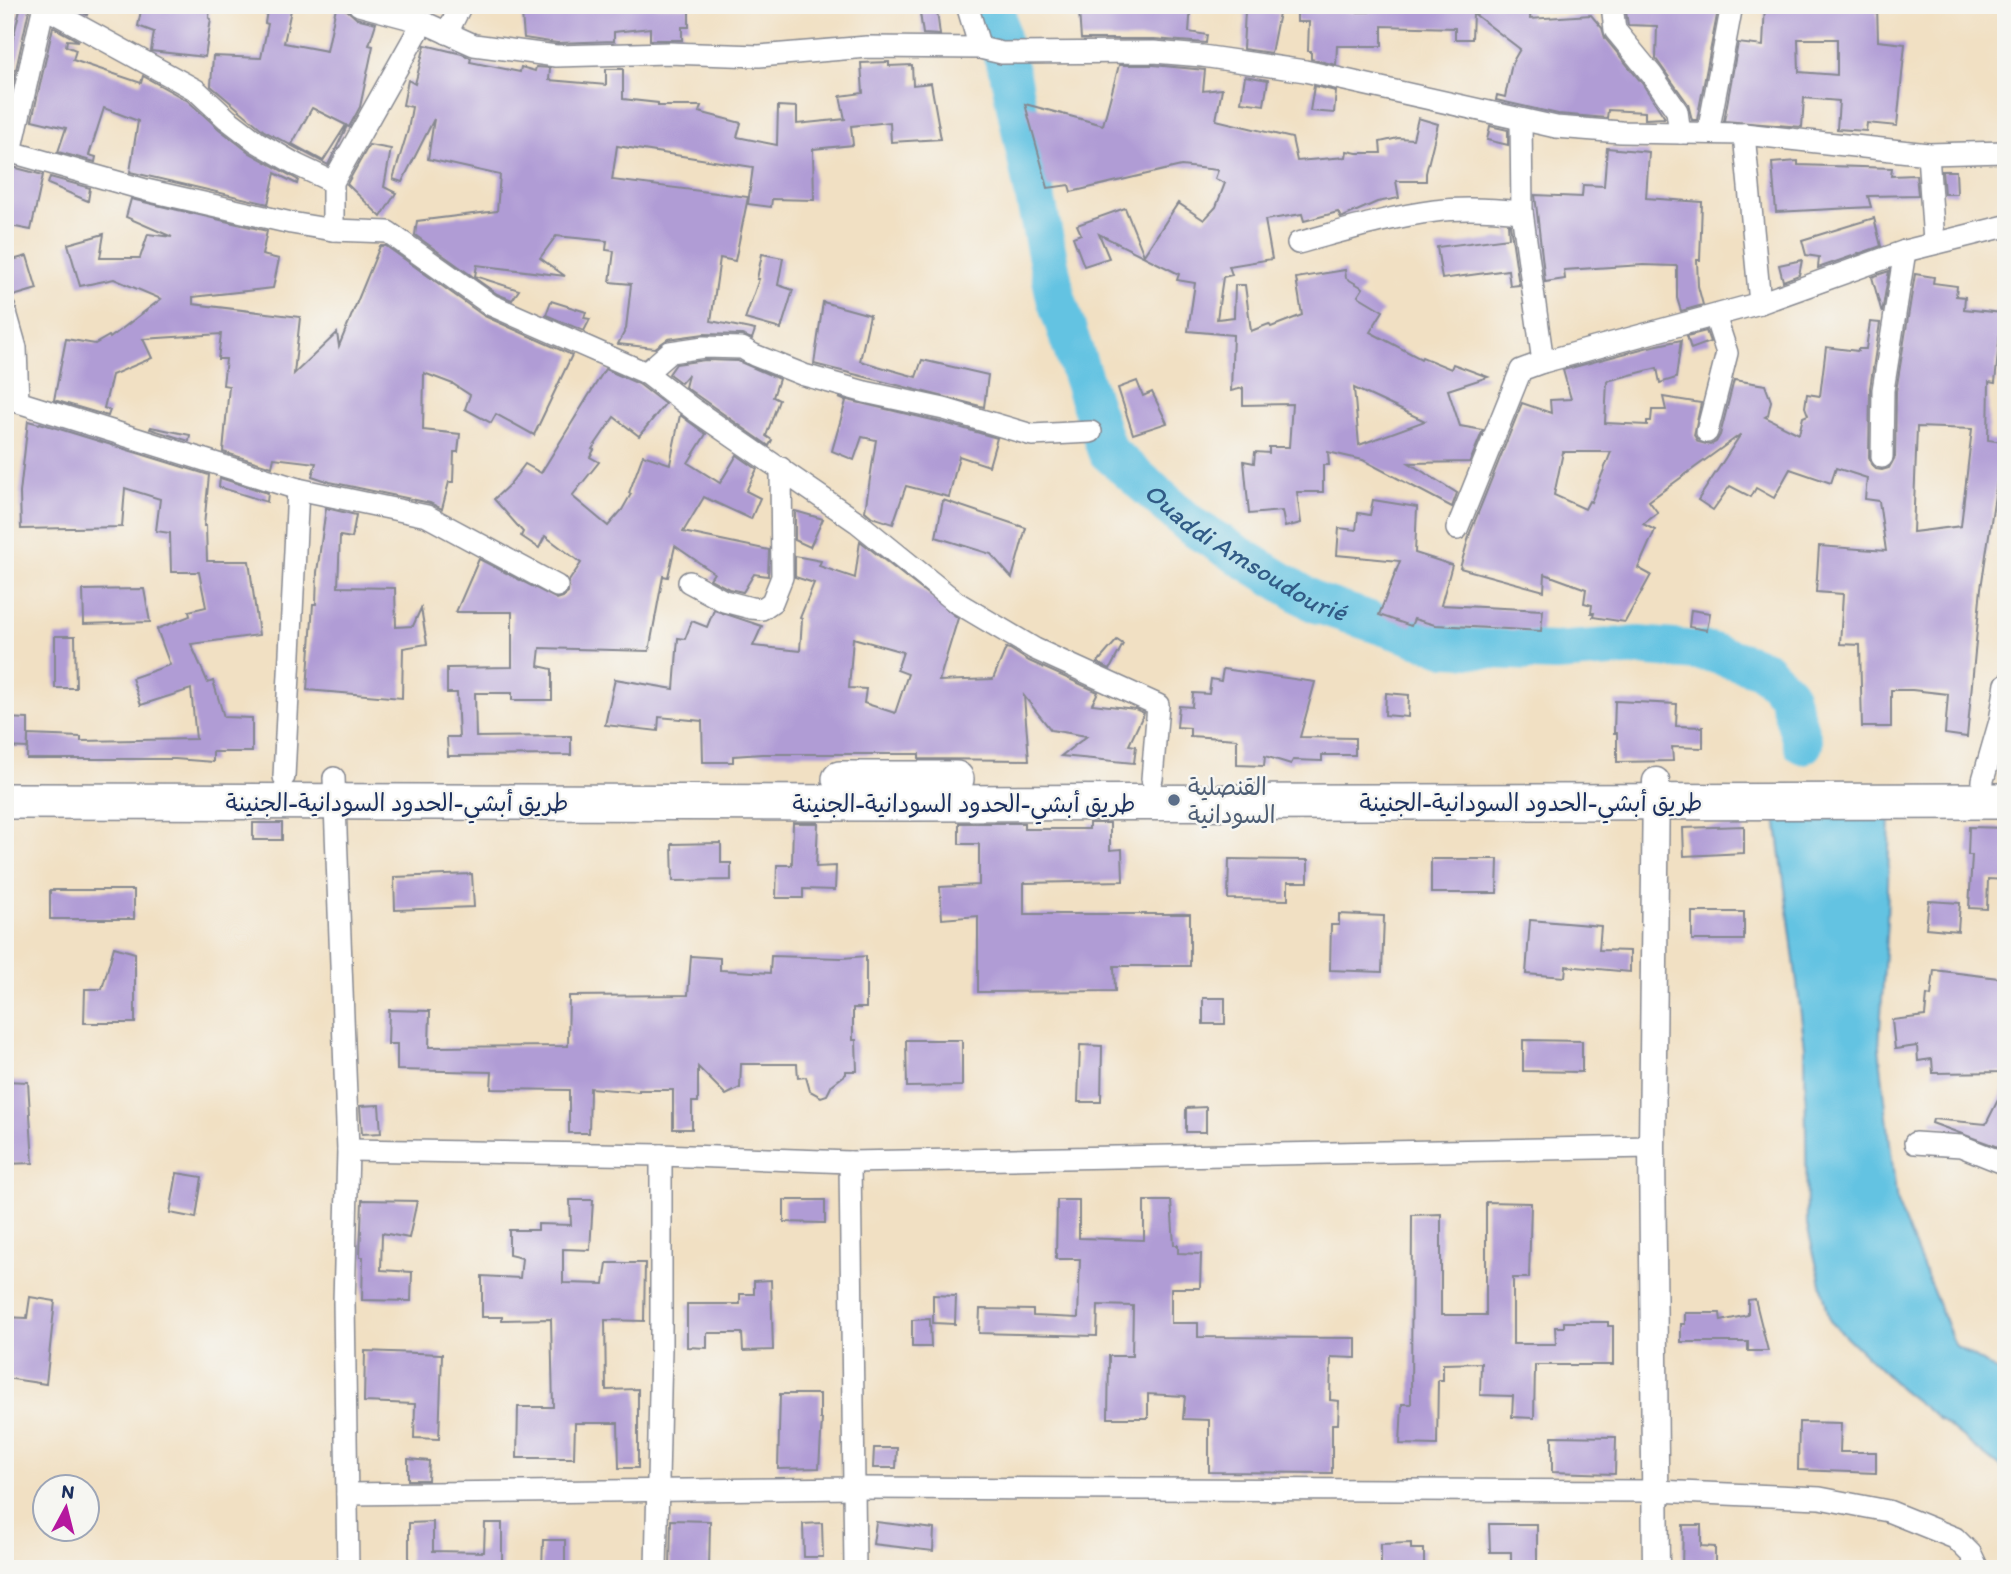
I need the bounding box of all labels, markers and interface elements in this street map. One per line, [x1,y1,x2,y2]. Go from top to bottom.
water label: Ouaddi Amsoudourié [1138,476,1352,629]
place label: القنصلية السودانية [1188,772,1276,829]
street label: طريق أبشي-الحدود السودانية-الجنينة [226,788,568,824]
street label: طريق أبشي-الحدود السودانية-الجنينة [1360,788,1702,824]
street label: طريق أبشي-الحدود السودانية-الجنينة [793,789,1135,825]
marker: القنصلية السودانية [1166,792,1182,808]
north arrow [32,1472,102,1542]
text: N [60,1479,76,1504]

